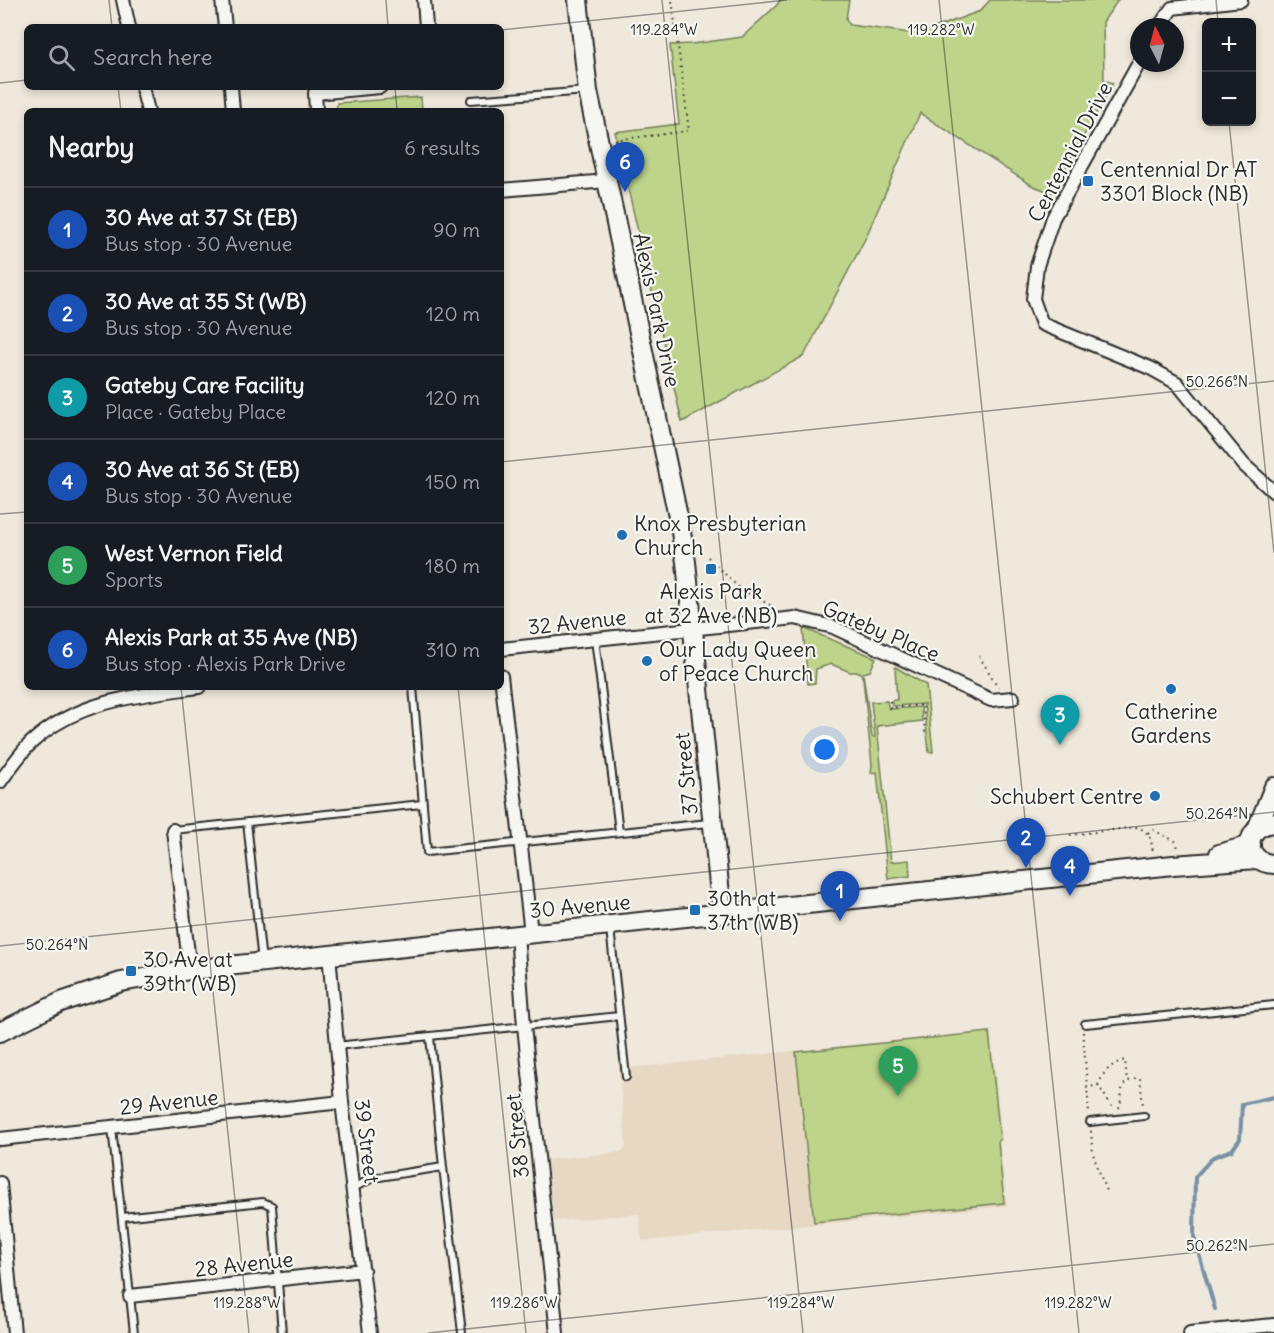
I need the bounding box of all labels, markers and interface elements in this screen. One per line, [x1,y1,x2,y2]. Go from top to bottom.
north arrow [1130,18,1184,72]
map controls [1202,18,1256,126]
button: + [1202,18,1256,72]
text: 119.284°W [630,20,698,39]
text: 119.282°W [907,20,975,39]
search box [24,24,504,90]
icon: search [45,41,78,74]
text: Search here [93,43,212,71]
button: − [1202,72,1256,126]
street label: Centennial Drive [1022,77,1118,227]
text: Nearby [48,131,134,164]
text: 6 results [404,135,480,160]
pin: 6 [606,142,644,192]
place label: Centennial Dr AT 3301 Block (NB) [1100,156,1257,207]
marker: Centennial Dr AT 3301 Block (NB) [1081,174,1095,188]
text: 30 Ave at 37 St (EB) [105,203,297,231]
text: 1 [64,217,71,242]
text: 90 m [433,217,480,242]
street label: Alexis Park Drive [627,230,687,390]
text: Bus stop · 30 Avenue [105,231,292,256]
text: 30 Ave at 35 St (WB) [105,287,306,315]
text: 2 [62,301,73,326]
text: 120 m [426,301,480,326]
text: Bus stop · 30 Avenue [105,315,292,340]
text: Gateby Care Facility [105,371,304,399]
text: 50.266°N [1186,372,1248,391]
text: 3 [62,385,73,410]
text: 120 m [426,385,480,410]
text: Place · Gateby Place [105,399,286,424]
text: 30 Ave at 36 St (EB) [105,455,299,483]
text: 4 [62,469,73,494]
text: 150 m [425,469,480,494]
text: Bus stop · 30 Avenue [105,483,292,508]
place label: Knox Presbyterian Church [634,510,807,561]
marker: Knox Presbyterian Church [615,528,629,542]
text: West Vernon Field [105,539,283,567]
text: 5 [62,553,73,578]
text: 180 m [425,553,480,578]
marker: Alexis Park at 32 Ave (NB) [704,562,718,576]
text: Sports [105,567,163,592]
place label: Alexis Park at 32 Ave (NB) [645,578,777,629]
street label: Gateby Place [818,594,944,668]
street label: 32 Avenue [526,603,628,641]
text: Alexis Park at 35 Ave (NB) [105,623,357,651]
place label: Our Lady Queen of Peace Church [659,636,816,687]
text: 6 [62,637,73,662]
text: 310 m [425,637,480,662]
text: Bus stop · Alexis Park Drive [105,651,346,676]
marker: Our Lady Queen of Peace Church [640,654,654,668]
marker: Catherine Gardens [1164,682,1178,696]
pin: 3 [1040,696,1080,745]
place label: Catherine Gardens [1125,698,1217,749]
street label: 37 Street [668,731,704,817]
your location [810,735,839,764]
place label: Schubert Centre [990,783,1143,810]
marker: Schubert Centre [1148,789,1162,803]
text: 50.264°N [1186,804,1248,823]
pin: 2 [1006,818,1046,868]
pin: 4 [1050,846,1090,896]
pin: 1 [820,872,860,921]
place label: 30th at 37th (WB) [707,885,799,936]
street label: 30 Avenue [528,888,632,924]
marker: 30th at 37th (WB) [688,903,702,917]
text: 50.264°N [26,935,88,954]
place label: 30 Ave at 39th (WB) [143,946,236,997]
marker: 30 Ave at 39th (WB) [124,964,138,978]
pin: 5 [878,1046,918,1096]
street label: 29 Avenue [118,1083,220,1121]
street label: 38 Street [499,1092,535,1180]
street label: 39 Street [348,1097,386,1185]
text: 50.262°N [1186,1236,1248,1255]
street label: 28 Avenue [193,1245,295,1283]
text: 119.288°W [213,1293,281,1312]
text: 119.286°W [490,1293,558,1312]
text: 119.284°W [767,1293,835,1312]
text: 119.282°W [1044,1293,1112,1312]

